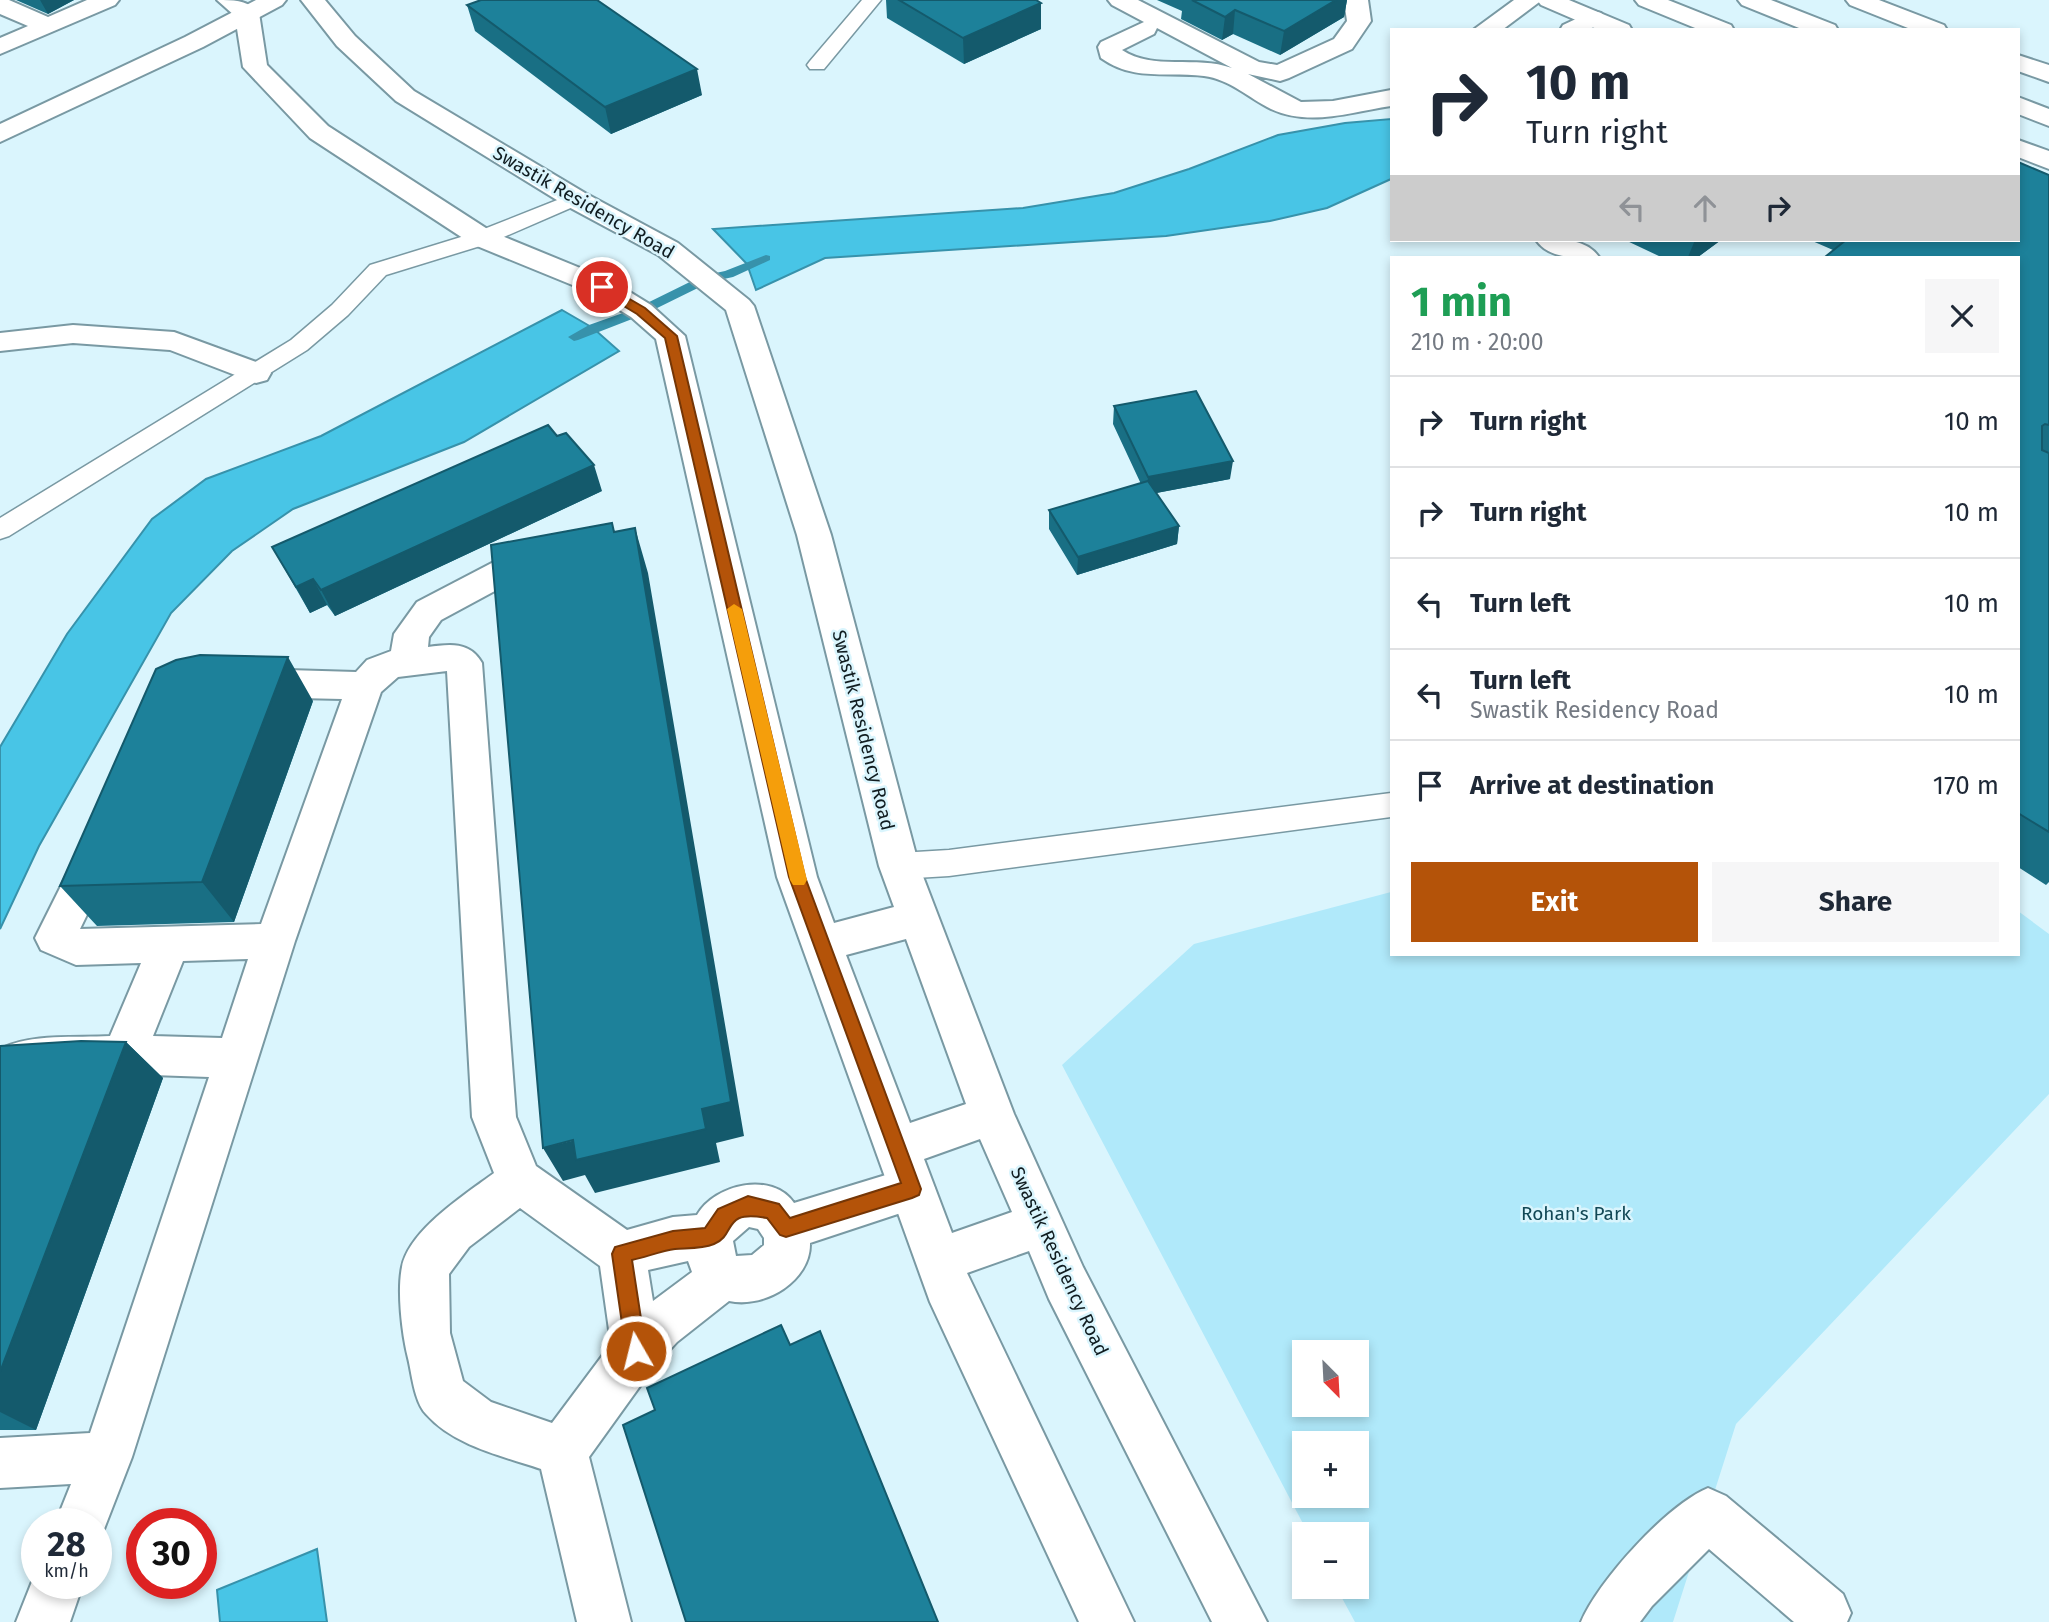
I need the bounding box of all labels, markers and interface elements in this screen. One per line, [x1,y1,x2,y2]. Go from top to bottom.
text: 10 m [1526,53,1630,112]
icon: right [1411,56,1502,147]
text: Turn right [1526,113,1668,151]
street label: Swastik Residency Road [489,141,679,264]
icon: left [1613,189,1651,227]
icon: ahead [1686,189,1724,227]
icon: right [1759,189,1797,227]
pin [572,257,632,317]
icon: arrive [583,268,621,306]
text: 1 min [1411,277,1512,327]
button: close [1925,279,1999,353]
text: 210 m · 20:00 [1411,328,1544,356]
icon: right [1411,403,1449,441]
text: Turn right [1470,406,1587,437]
text: 10 m [1944,406,1999,437]
icon: right [1411,494,1449,532]
text: Turn right [1470,497,1587,528]
text: 10 m [1944,497,1999,528]
icon: left [1411,585,1449,623]
text: Turn left [1470,588,1571,619]
text: 10 m [1944,588,1999,619]
street label: Swastik Residency Road [827,628,900,833]
text: Turn left [1470,665,1571,696]
icon: left [1411,676,1449,714]
text: 10 m [1944,679,1999,710]
text: Swastik Residency Road [1470,696,1719,724]
icon: arrive [1411,767,1449,805]
text: Arrive at destination [1470,770,1714,801]
text: 170 m [1933,770,1999,801]
button: Exit [1411,862,1698,942]
button: Share [1712,862,1999,942]
street label: Swastik Residency Road [1006,1163,1113,1359]
park label: Rohan's Park [1521,1202,1631,1225]
position arrow [599,1314,673,1388]
north arrow [1292,1340,1368,1418]
map controls [1292,1340,1369,1599]
button: + [1292,1431,1369,1508]
speed limit sign: 30 [126,1508,217,1599]
button: − [1292,1522,1369,1599]
text: 28 [47,1523,86,1565]
text: km/h [44,1560,89,1582]

